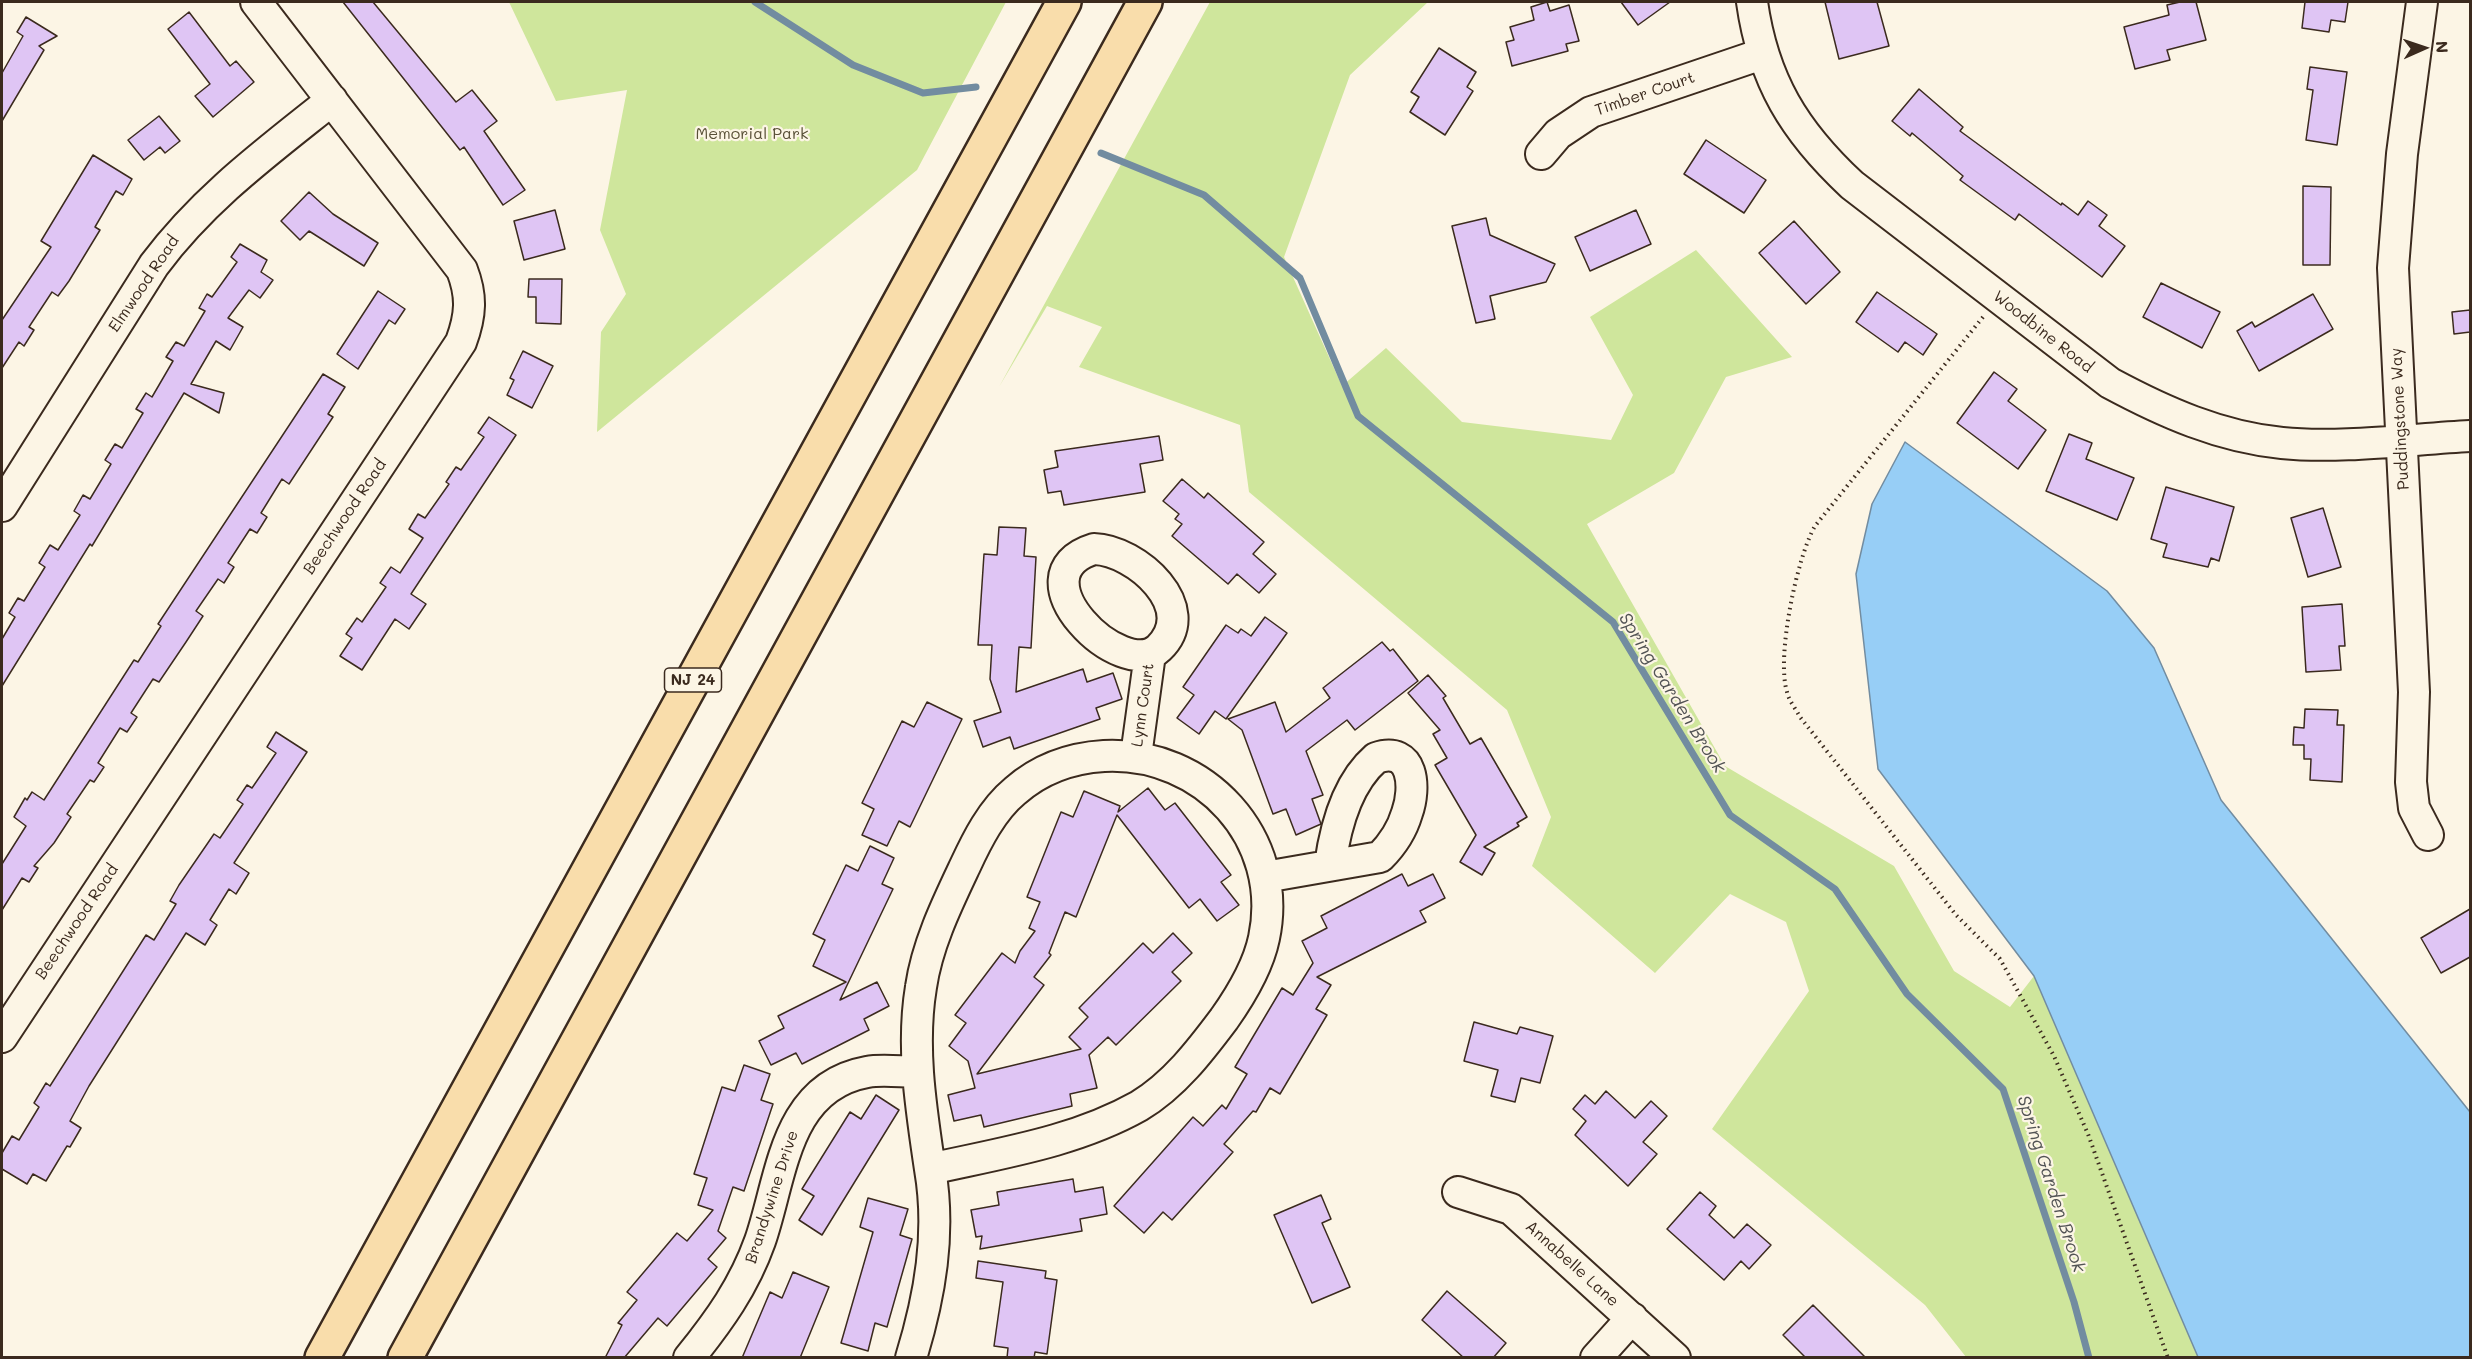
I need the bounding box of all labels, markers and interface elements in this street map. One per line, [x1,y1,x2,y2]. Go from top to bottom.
north arrow [2394,18,2454,78]
text: N [2432,40,2453,54]
street label: Timber Court [1592,68,1698,120]
park label: Memorial Park [695,124,809,144]
street label: Elmwood Road [105,232,183,336]
street label: Woodbine Road [1989,287,2097,377]
street label: Puddingstone Way [2387,347,2413,491]
street label: Beechwood Road [299,456,391,578]
water label: Spring Garden Brook [1614,609,1730,777]
street label: Lynn Court [1128,662,1158,748]
road number: NJ 24 [664,668,722,692]
street label: Beechwood Road [31,861,123,983]
water label: Spring Garden Brook [2012,1093,2090,1275]
street label: Brandywine Drive [741,1128,803,1266]
street label: Annabelle Lane [1521,1217,1623,1311]

